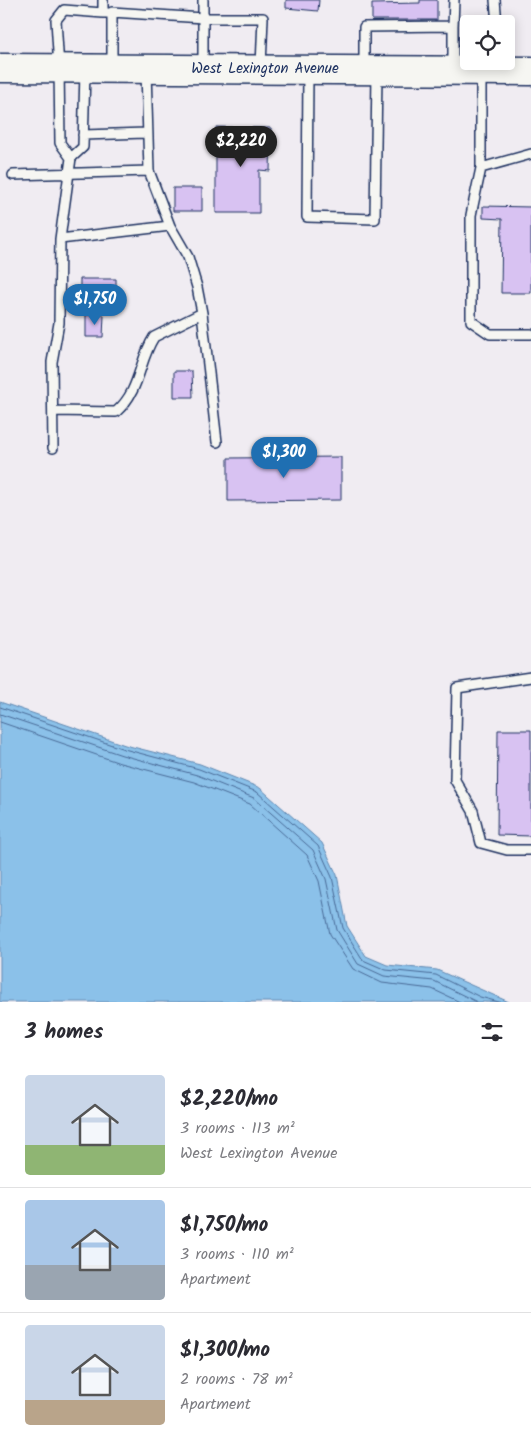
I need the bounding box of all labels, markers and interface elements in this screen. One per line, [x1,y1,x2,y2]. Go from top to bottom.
map controls [460,15,515,70]
button: locate [460,15,515,70]
street label: West Lexington Avenue [191,57,339,81]
pin: $2,220 [200,126,282,168]
text: $2,220 [216,129,266,154]
pin: $1,750 [54,284,136,326]
text: $1,750 [74,287,116,312]
pin: $1,300 [243,436,325,479]
text: $1,300 [262,440,306,465]
text: 3 homes [25,1016,103,1049]
icon: filters [478,1018,506,1046]
text: $2,220/mo [180,1083,278,1116]
icon: home [65,1095,125,1155]
text: 3 rooms · 113 m² [180,1116,295,1141]
text: West Lexington Avenue [180,1141,337,1166]
text: $1,750/mo [180,1209,268,1242]
icon: home [65,1220,125,1280]
text: 3 rooms · 110 m² [180,1242,294,1267]
text: Apartment [180,1267,251,1292]
text: $1,300/mo [180,1334,270,1367]
icon: home [65,1345,125,1405]
text: 2 rooms · 78 m² [180,1367,293,1392]
text: Apartment [180,1392,251,1417]

